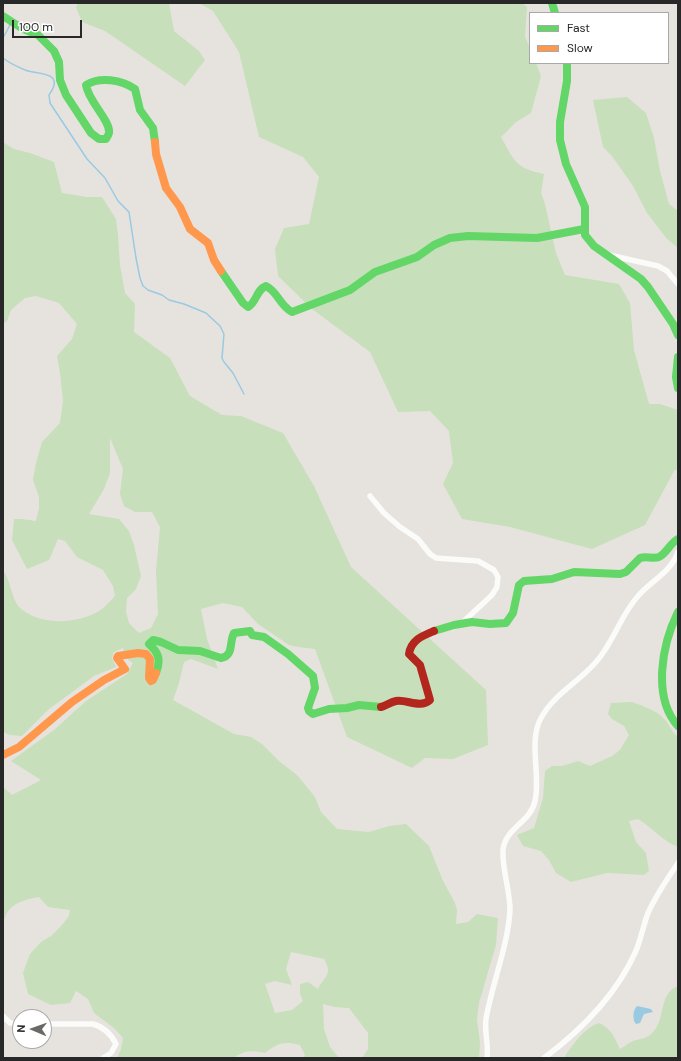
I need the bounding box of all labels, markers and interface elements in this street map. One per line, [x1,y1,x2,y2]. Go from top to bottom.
scale bar [14,12,84,38]
legend [529,12,669,64]
text: 100 m [19,19,53,35]
text: Fast [567,20,590,36]
text: Slow [567,40,593,56]
north arrow [12,1009,52,1049]
text: N [14,1024,28,1033]

